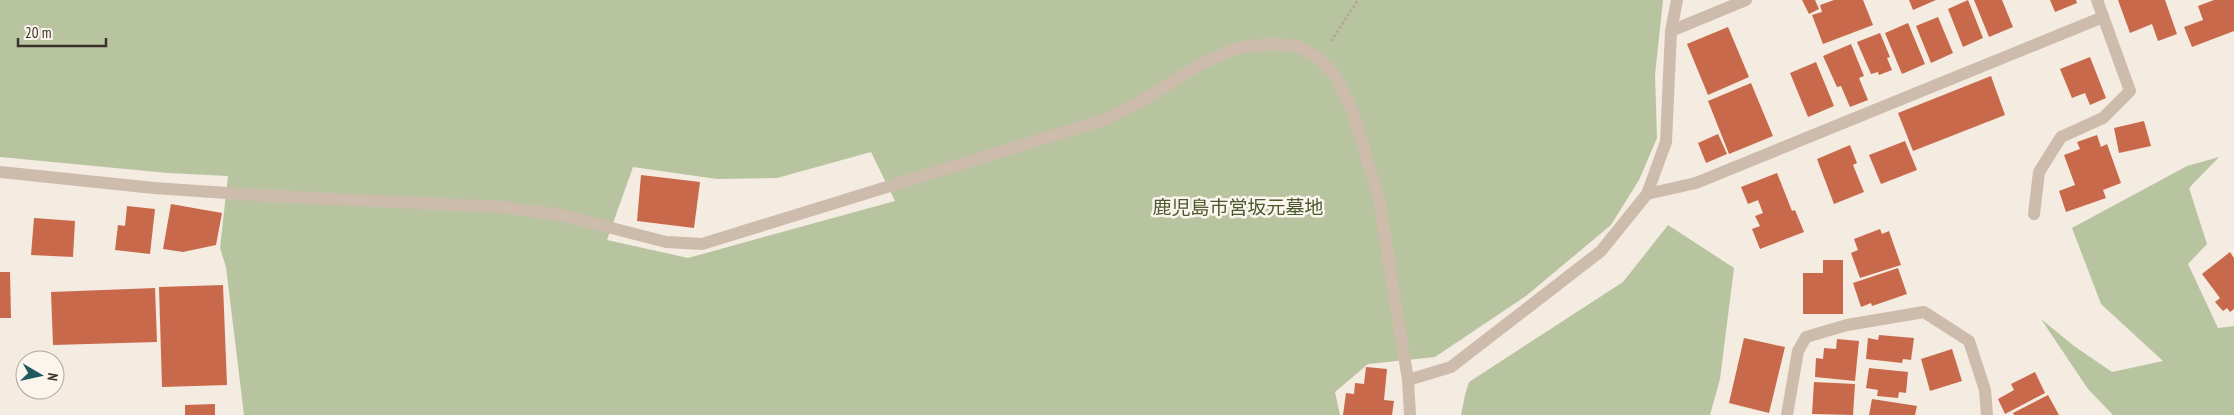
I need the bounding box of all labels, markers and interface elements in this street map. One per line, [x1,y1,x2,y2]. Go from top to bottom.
scale bar [18,15,105,47]
text: 20 m [25,23,51,42]
park label: 鹿児島市営坂元墓地 [1152,195,1324,219]
north arrow [15,350,65,400]
text: N [43,372,62,382]

